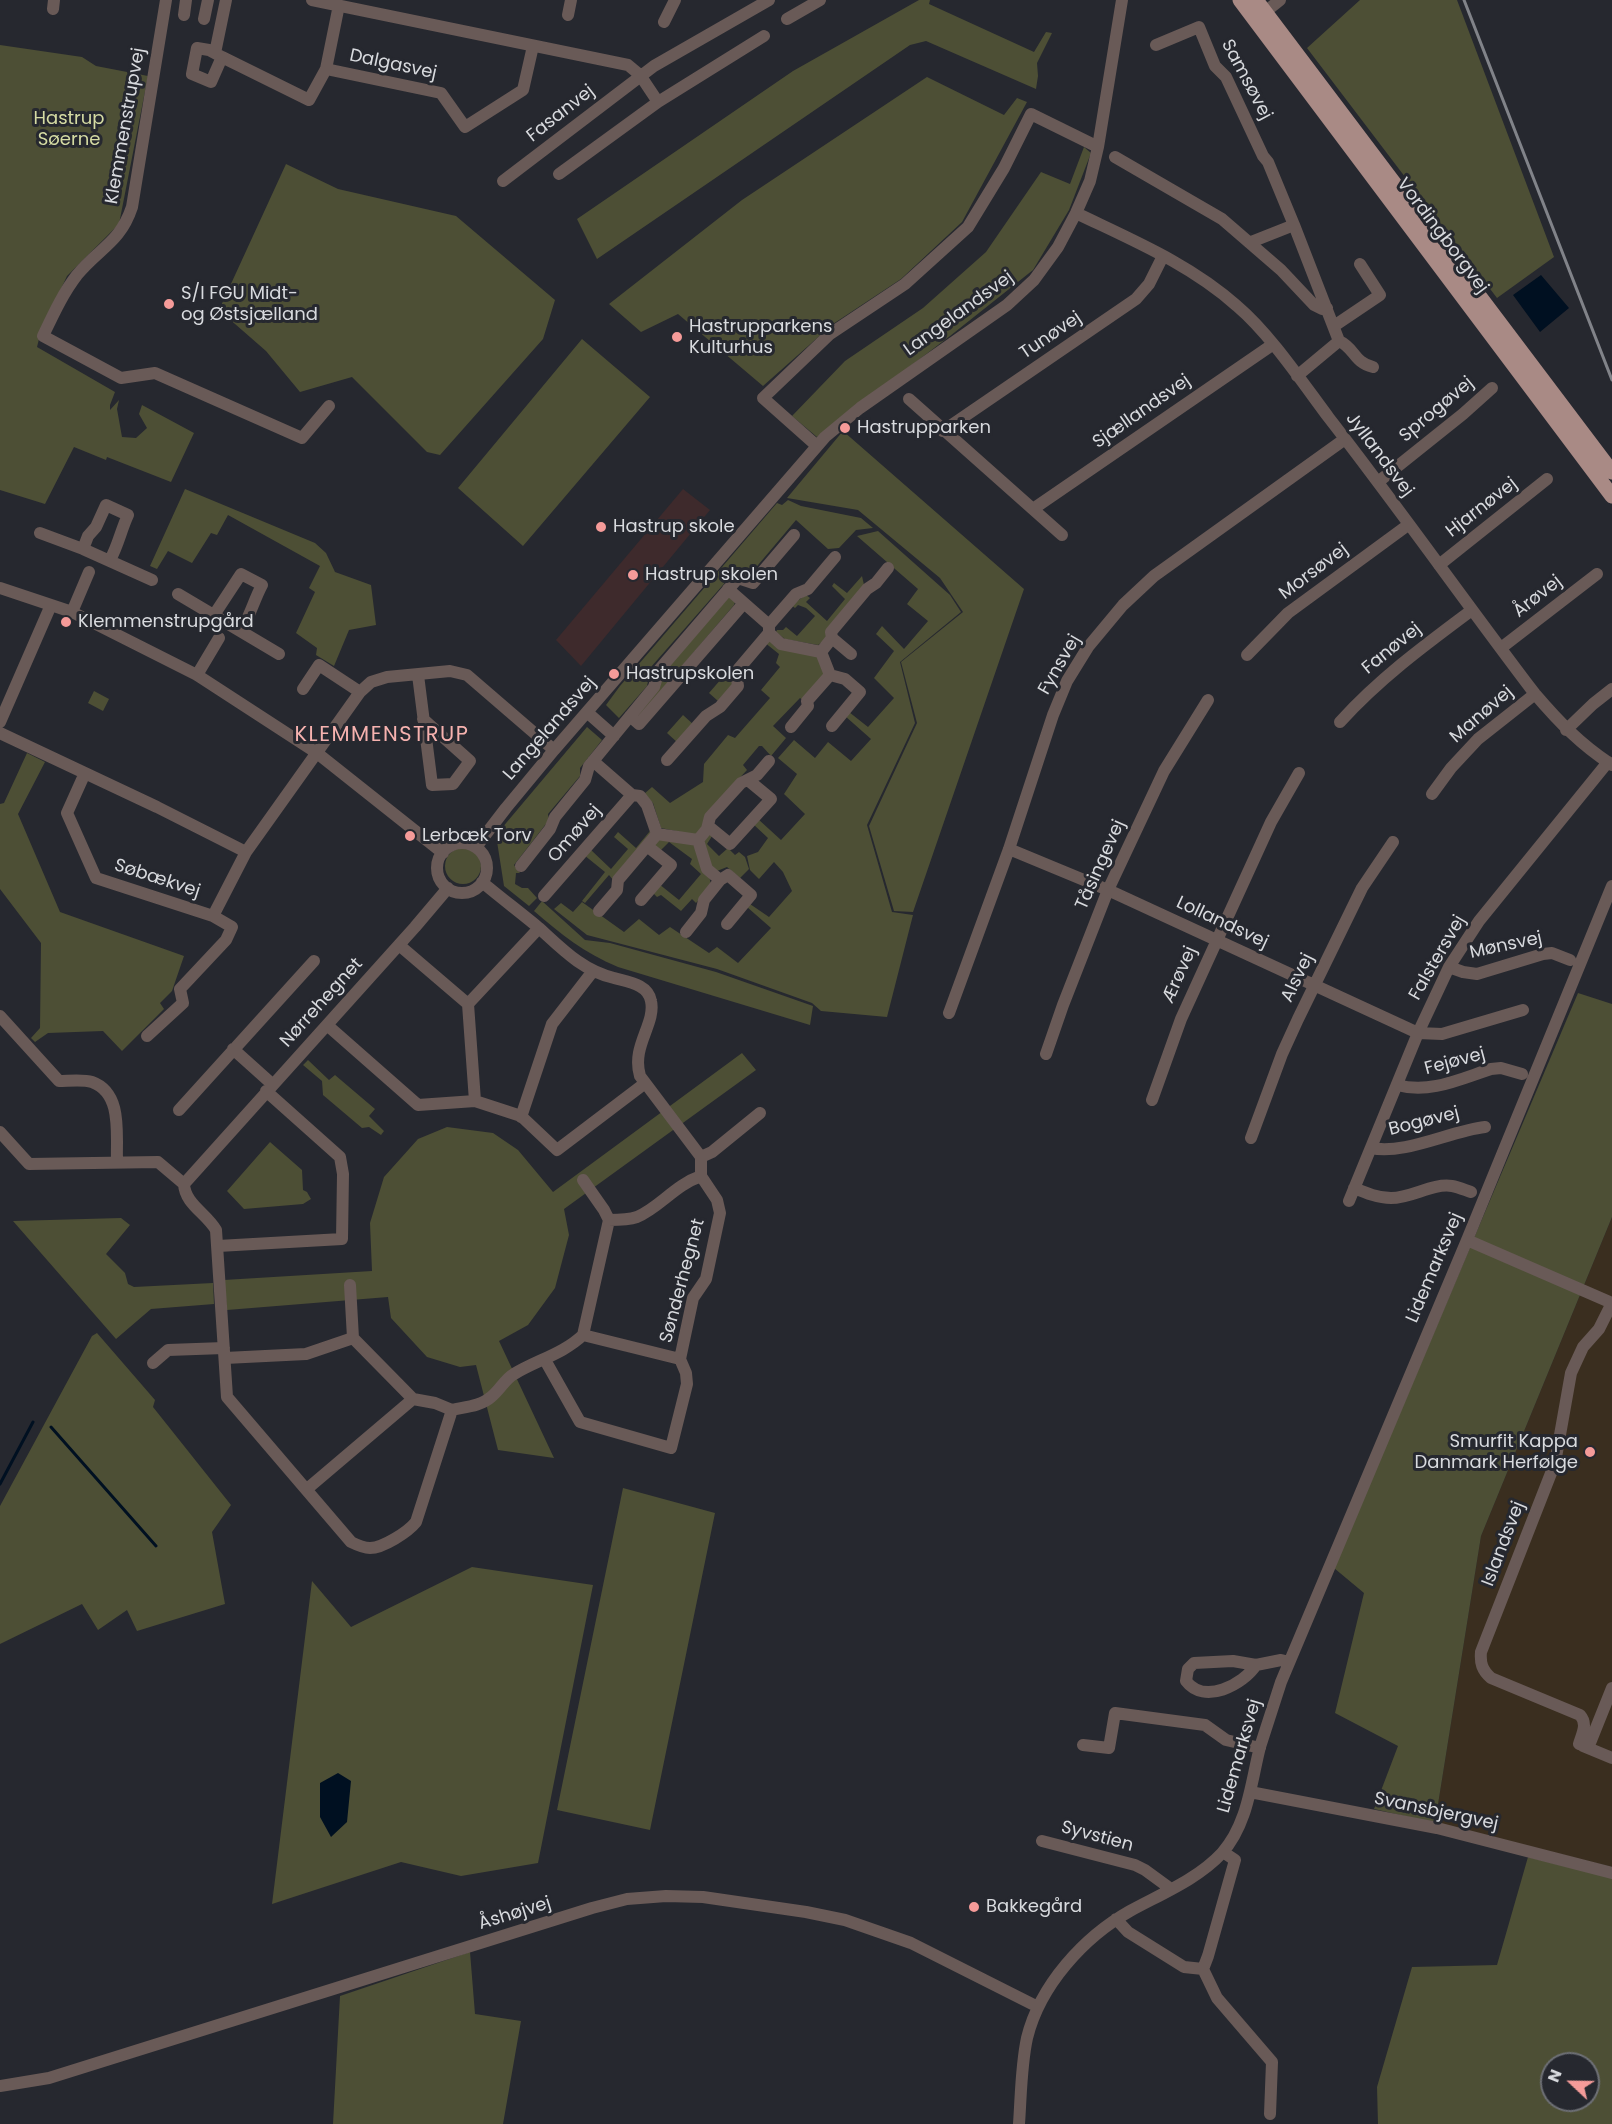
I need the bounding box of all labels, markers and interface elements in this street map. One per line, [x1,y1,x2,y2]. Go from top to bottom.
street label: Samsøvej [1216,36,1276,124]
street label: Dalgasvej [347,45,439,85]
street label: Klemmenstrupvej [102,46,150,206]
street label: Fasanvej [523,81,599,147]
park label: Hastrup Søerne [34,108,104,150]
street label: Vordingborgvej [1392,174,1492,298]
street label: Langelandsvej [900,267,1018,361]
place label: S/I FGU Midt- og Østsjælland [181,283,318,326]
marker: S/I FGU Midt- og Østsjælland [162,297,176,311]
street label: Tunøvej [1016,307,1086,365]
place label: Hastrupparkens Kulturhus [689,316,832,358]
marker: Hastrupparkens Kulturhus [670,330,684,344]
street label: Sjællandsvej [1089,370,1195,454]
street label: Sprogøvej [1395,373,1479,447]
street label: Jyllandsvej [1340,409,1418,501]
place label: Hastrupparken [857,417,991,439]
marker: Hastrupparken [838,421,852,435]
street label: Hjarnøvej [1442,473,1522,543]
place label: Hastrup skole [613,516,735,538]
marker: Hastrup skole [594,520,608,534]
street label: Morsøvej [1275,539,1353,605]
place label: Hastrup skolen [645,564,778,586]
marker: Hastrup skolen [626,568,640,582]
street label: Årøvej [1509,571,1567,623]
place label: Klemmenstrupgård [78,611,254,633]
marker: Klemmenstrupgård [59,615,73,629]
street label: Fanøvej [1358,619,1426,679]
street label: Fynsvej [1034,631,1086,699]
place label: Hastrupskolen [626,663,754,685]
marker: Hastrupskolen [607,667,621,681]
street label: Langelandsvej [499,673,601,785]
street label: Manøvej [1446,682,1518,748]
district label: KLEMMENSTRUP [295,723,469,749]
street label: Omøvej [544,801,606,867]
street label: Tåsingevej [1072,817,1130,913]
place label: Lerbæk Torv [422,825,532,847]
marker: Lerbæk Torv [403,829,417,843]
street label: Søbækvej [111,855,203,903]
street label: Lollandsvej [1173,892,1271,954]
street label: Falstersvej [1405,912,1471,1004]
street label: Mønsvej [1468,928,1544,964]
street label: Ærøvej [1158,943,1202,1007]
street label: Alsvej [1277,950,1319,1006]
street label: Nørrehegnet [276,954,368,1052]
street label: Fejøvej [1422,1044,1488,1080]
street label: Bogøvej [1386,1103,1462,1141]
street label: Lidemarksvej [1402,1210,1468,1326]
street label: Sønderhegnet [656,1217,710,1345]
place label: Smurfit Kappa Danmark Herfølge [1415,1431,1578,1474]
marker: Smurfit Kappa Danmark Herfølge [1583,1445,1597,1459]
street label: Islandsvej [1478,1498,1530,1590]
street label: Lidemarksvej [1213,1697,1267,1815]
street label: Svansbjergvej [1372,1788,1500,1836]
street label: Syvstien [1059,1817,1135,1857]
street label: Åshøjvej [476,1893,554,1935]
place label: Bakkegård [986,1896,1082,1918]
marker: Bakkegård [967,1900,981,1914]
north arrow [1540,2052,1600,2112]
text: N [1542,2066,1568,2086]

